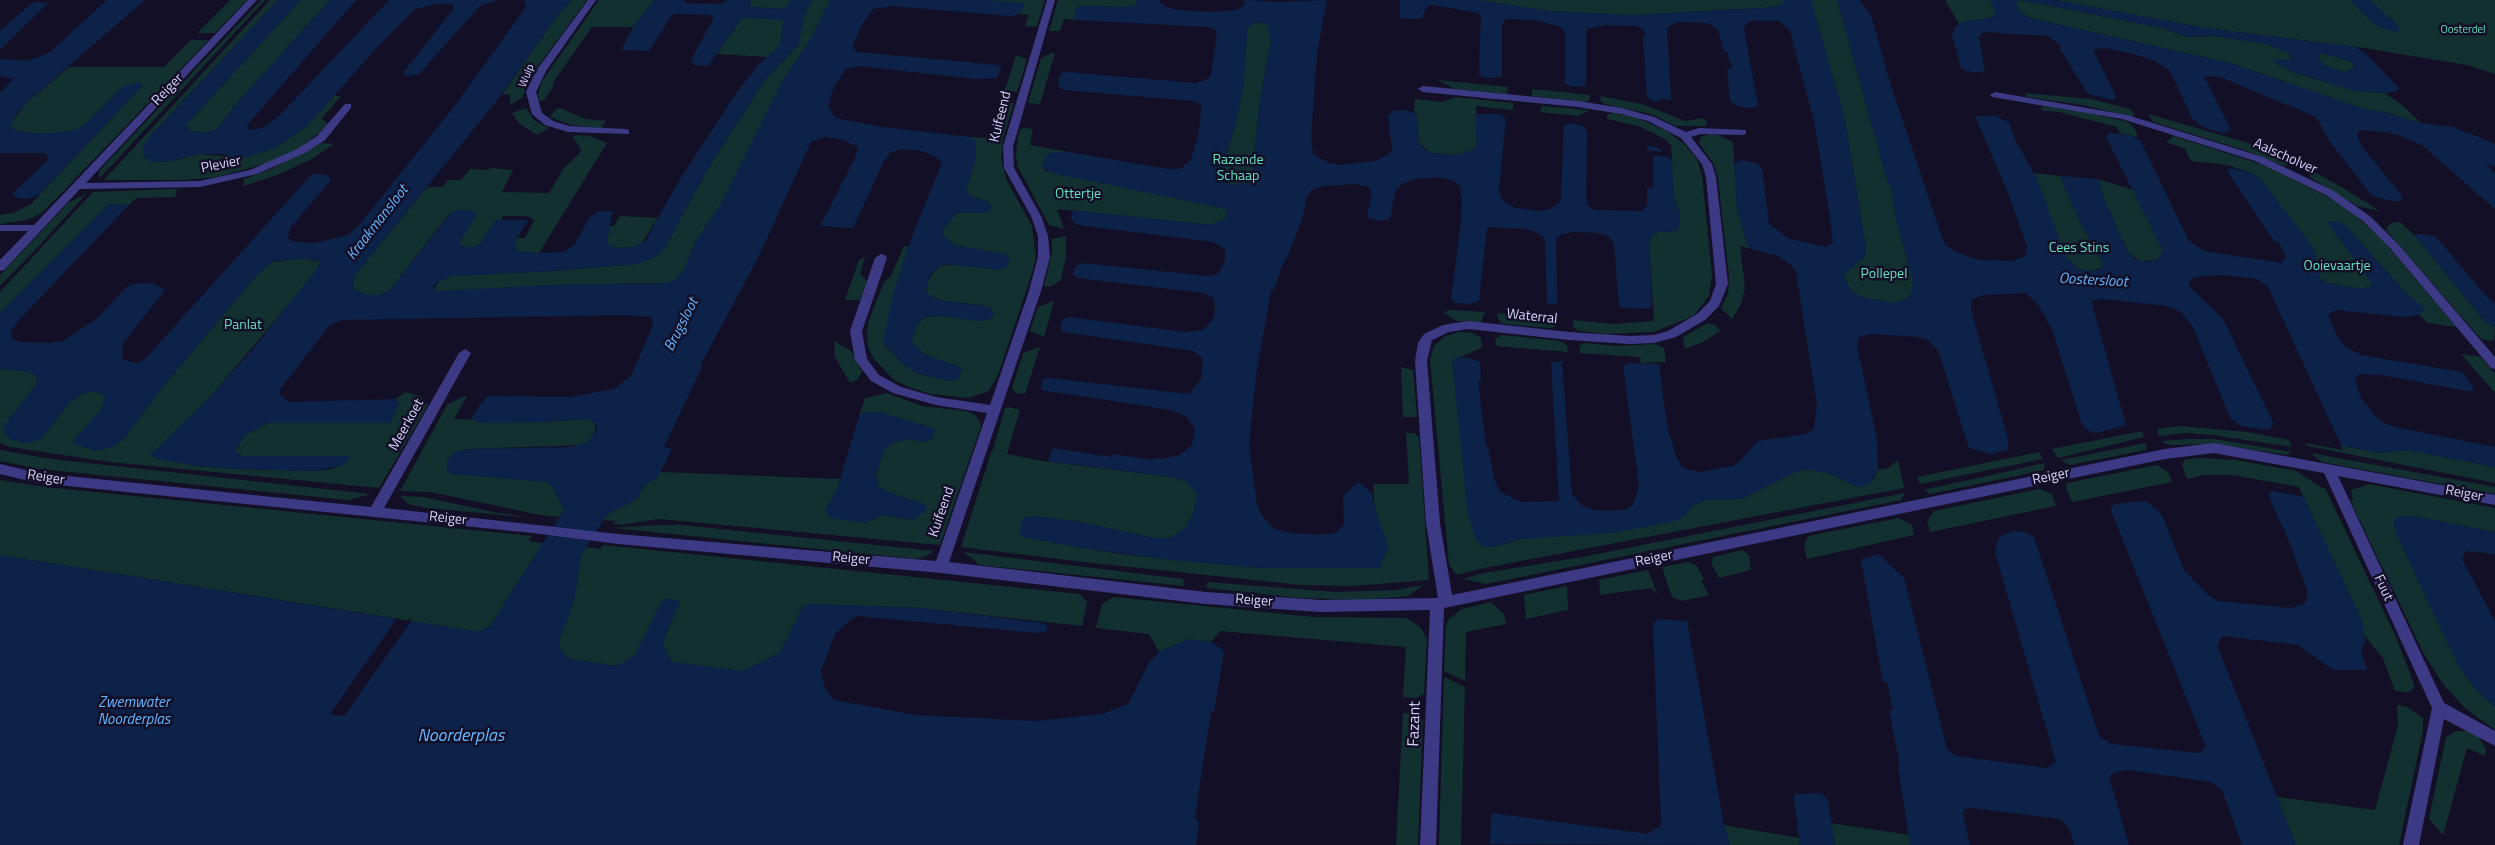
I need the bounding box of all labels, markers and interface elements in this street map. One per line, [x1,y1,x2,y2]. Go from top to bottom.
park label: Oosterdel [2440,23,2486,37]
street label: Wulp [516,62,538,90]
street label: Reiger [149,71,187,109]
street label: Kuifeend [987,90,1015,144]
street label: Aalscholver [2251,136,2319,178]
street label: Plevier [200,153,242,177]
park label: Razende Schaap [1212,153,1264,186]
water label: Kraakmansloot [343,182,413,264]
park label: Ottertje [1055,187,1101,203]
park label: Cees Stins [2049,241,2109,257]
park label: Ooievaartje [2303,259,2371,275]
park label: Pollepel [1861,267,1907,283]
water label: Oostersloot [2058,270,2128,292]
water label: Brugsloot [661,295,703,355]
street label: Waterral [1506,306,1558,328]
park label: Panlat [224,318,262,334]
street label: Meerkoet [386,396,428,454]
street label: Reiger [2031,465,2071,489]
street label: Reiger [26,467,66,489]
street label: Reiger [2444,482,2484,506]
street label: Kuifeend [926,485,958,539]
street label: Reiger [428,509,468,529]
street label: Reiger [1634,547,1674,571]
street label: Reiger [831,549,871,569]
street label: Fuut [2370,572,2396,604]
street label: Reiger [1235,591,1273,611]
water label: Zwemwater Noorderplas [98,694,170,729]
street label: Fazant [1405,701,1425,747]
water label: Noorderplas [417,726,505,748]

